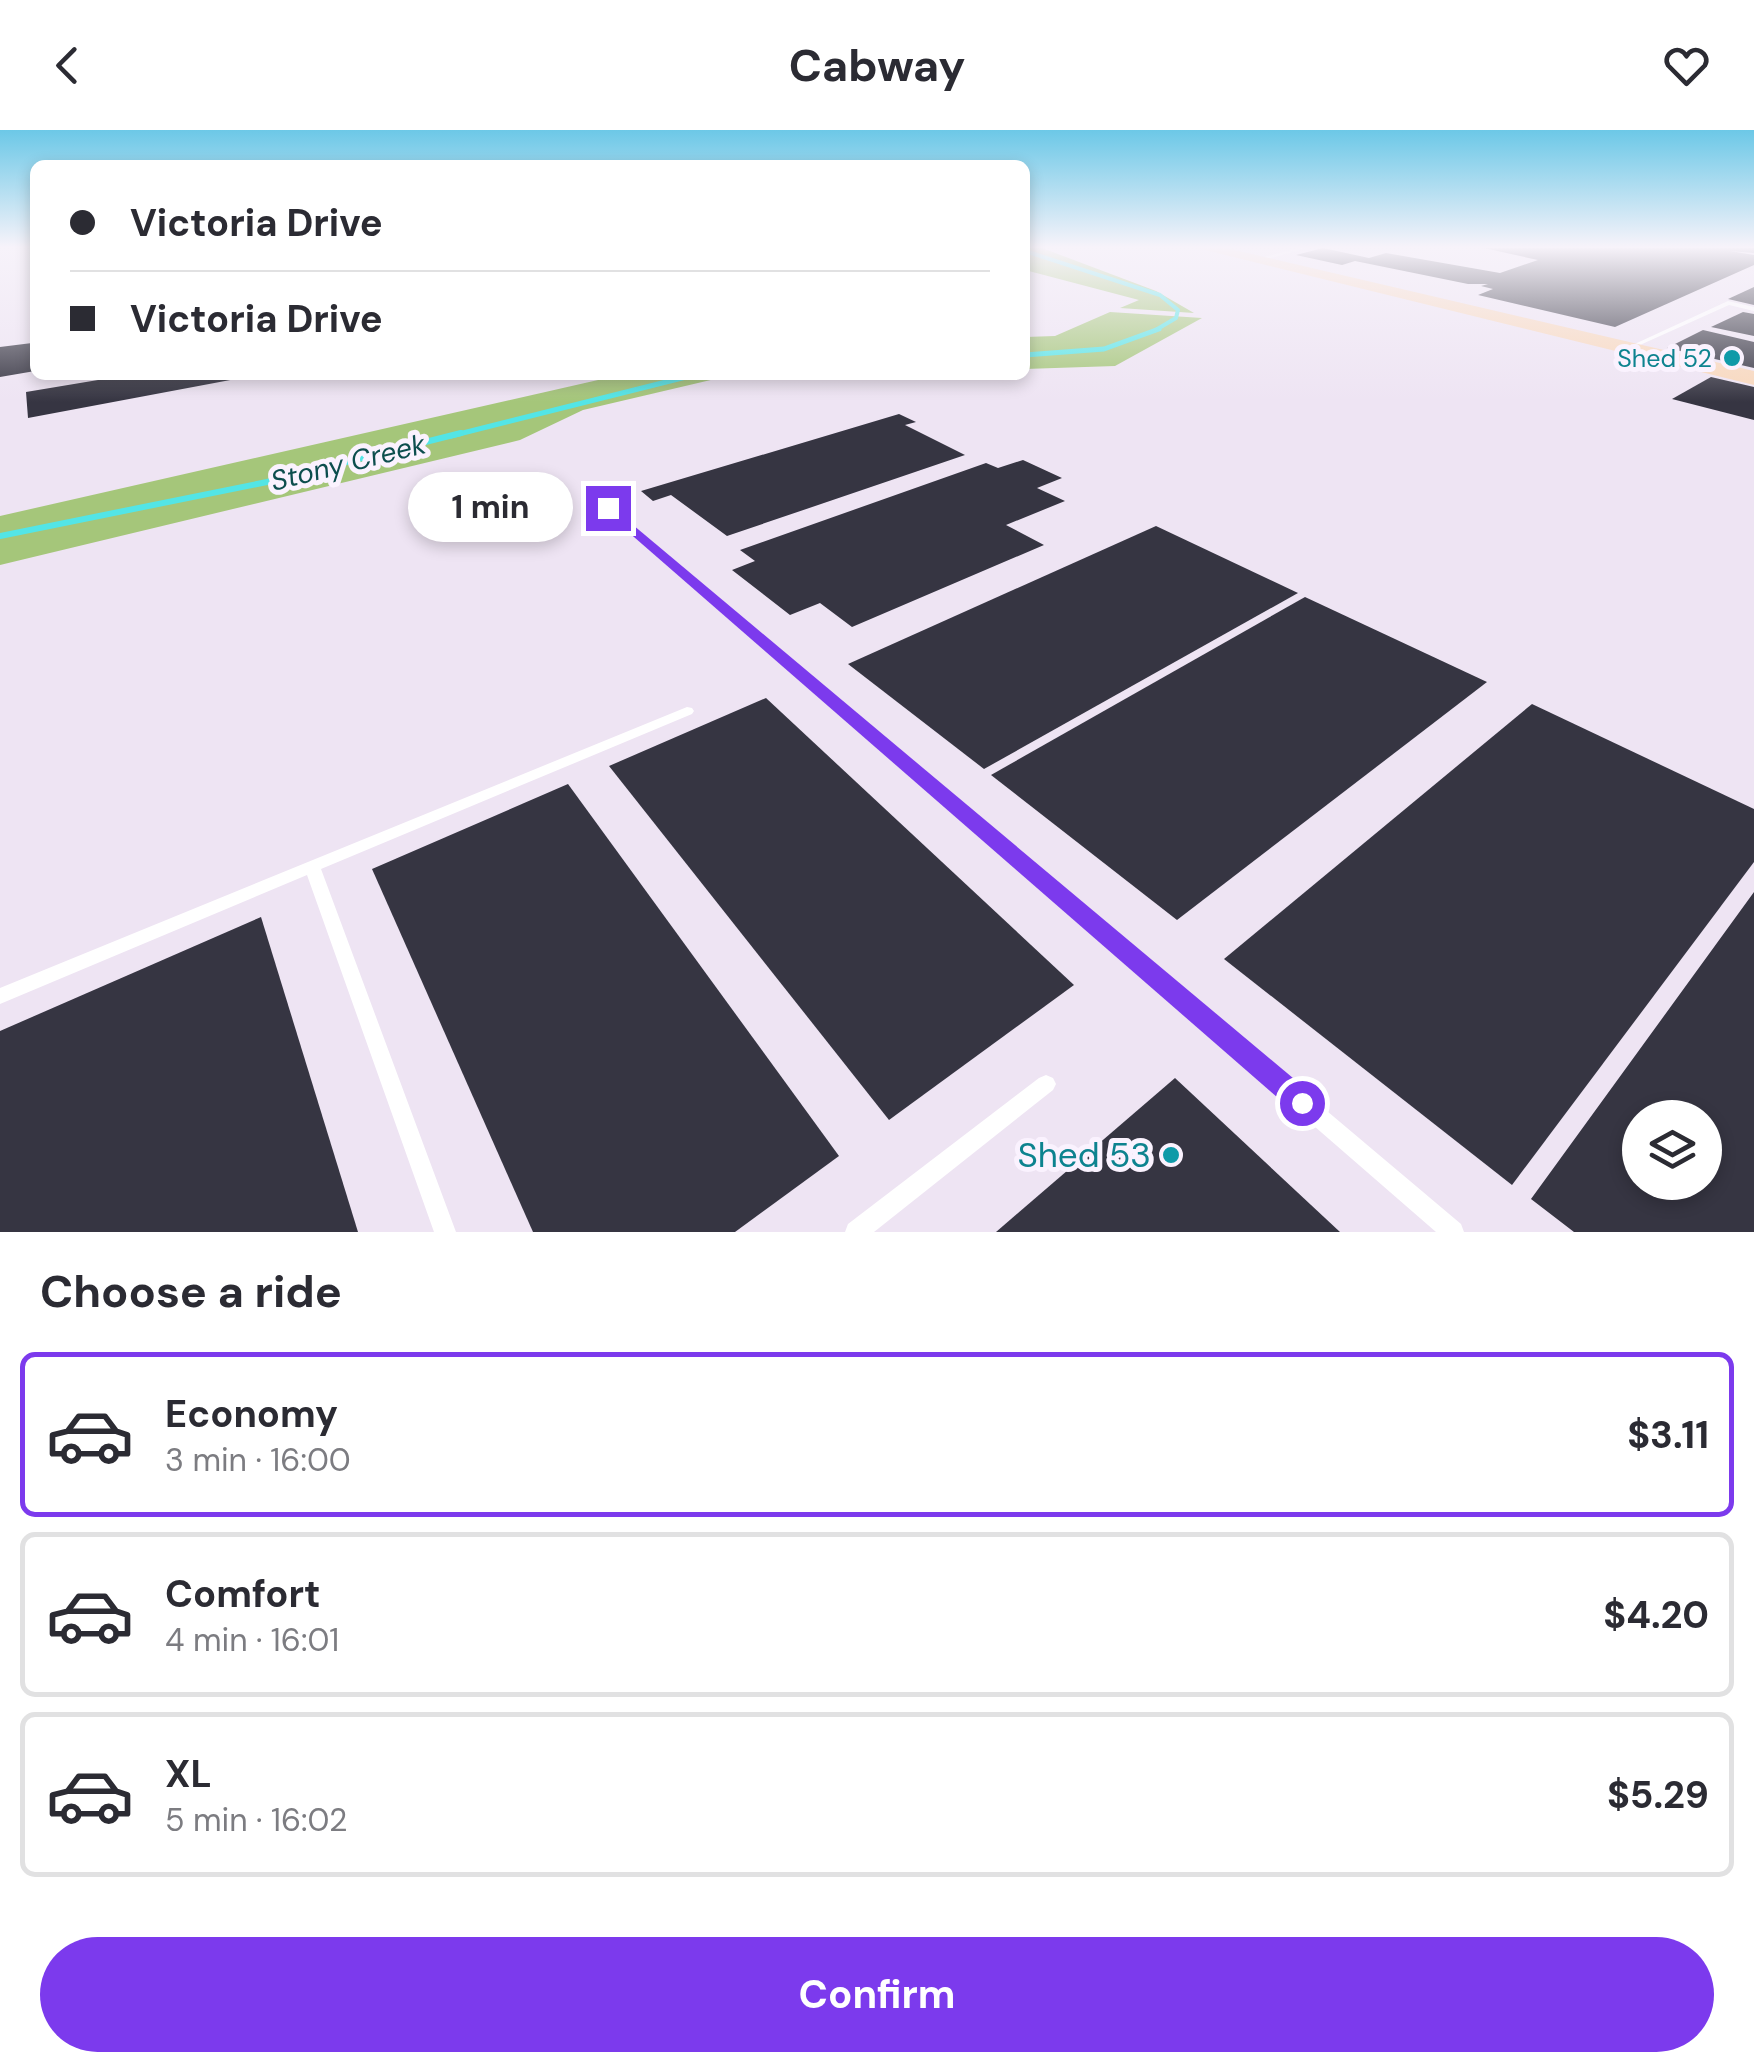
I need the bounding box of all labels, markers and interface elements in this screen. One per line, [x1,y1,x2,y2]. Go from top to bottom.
text: Cabway [789,36,965,95]
icon: back [40,38,95,93]
icon: heart [1659,38,1714,93]
text: Victoria Drive [130,198,383,248]
text: Victoria Drive [130,294,383,344]
place label: Shed 52 [1617,342,1712,375]
marker: Shed 52 [1721,347,1743,369]
water label: Stony Creek [267,425,430,500]
callout: 1 min [408,473,573,543]
text: 1 min [452,486,529,528]
route end [586,486,631,531]
route start [1280,1081,1325,1126]
map controls [1622,1100,1722,1200]
button: layers [1622,1100,1722,1200]
place label: Shed 53 [1017,1132,1151,1178]
marker: Shed 53 [1160,1144,1182,1166]
text: Choose a ride [40,1262,342,1321]
text: Economy [165,1389,338,1439]
icon: car [45,1390,135,1480]
text: $3.11 [1627,1410,1709,1460]
text: 3 min · 16:00 [165,1439,351,1481]
text: Comfort [165,1569,321,1619]
icon: car [45,1570,135,1660]
text: $4.20 [1603,1590,1709,1640]
text: 4 min · 16:01 [165,1619,339,1661]
text: XL [165,1749,212,1799]
icon: car [45,1750,135,1840]
text: $5.29 [1607,1770,1709,1820]
text: 5 min · 16:02 [165,1799,348,1841]
button: Confirm [40,1937,1714,2052]

